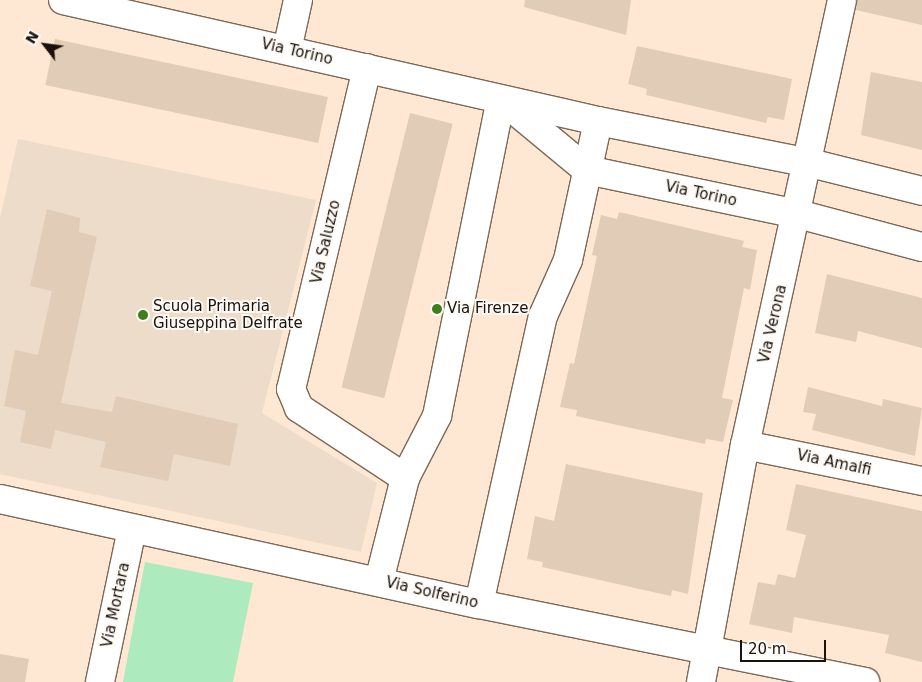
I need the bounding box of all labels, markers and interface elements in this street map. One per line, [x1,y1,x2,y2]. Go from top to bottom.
north arrow [20,20,70,70]
text: N [22,28,42,47]
street label: Via Torino [259,35,335,69]
street label: Via Torino [663,178,739,210]
street label: Via Saluzzo [308,198,344,286]
street label: Via Verona [755,283,791,365]
place label: Scuola Primaria Giuseppina Delfrate [153,297,303,332]
place label: Via Firenze [447,300,528,318]
marker: Via Firenze [431,303,443,315]
marker: Scuola Primaria Giuseppina Delfrate [137,309,149,321]
street label: Via Amalfi [795,446,873,480]
street label: Via Mortara [98,561,134,649]
street label: Via Solferino [384,574,480,612]
scale bar [742,630,828,662]
text: 20 m [748,640,786,658]

